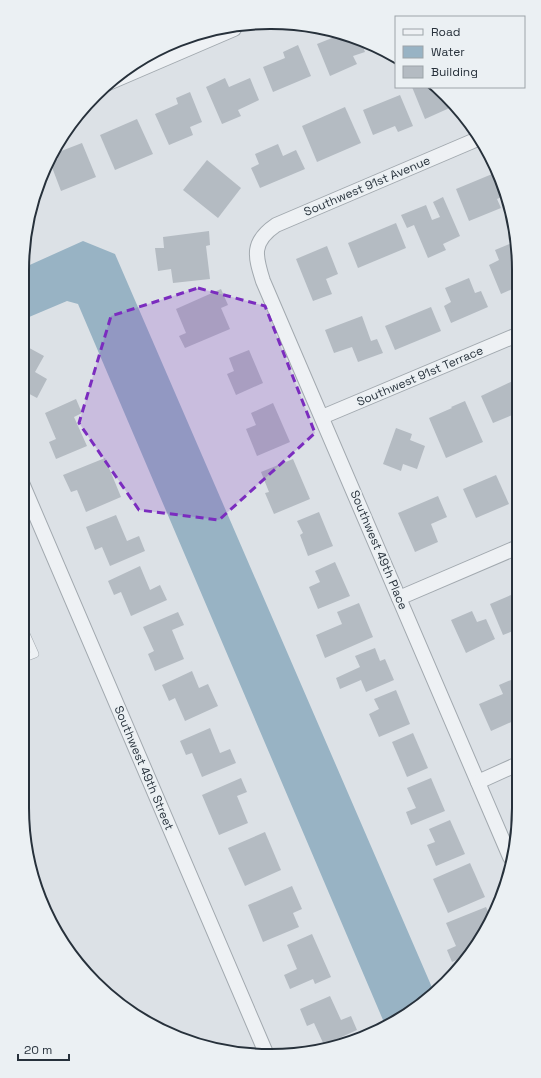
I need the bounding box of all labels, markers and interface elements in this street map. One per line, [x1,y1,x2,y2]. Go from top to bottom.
legend [395,16,525,88]
text: Road [431,24,460,40]
text: Water [431,44,465,60]
text: Building [431,64,478,80]
street label: Southwest 91st Avenue [301,152,433,220]
street label: Southwest 91st Terrace [354,342,486,410]
street label: Southwest 49th Place [347,488,411,612]
street label: Southwest 49th Street [110,703,178,833]
scale bar [18,1036,69,1062]
text: 20 m [24,1042,52,1058]

